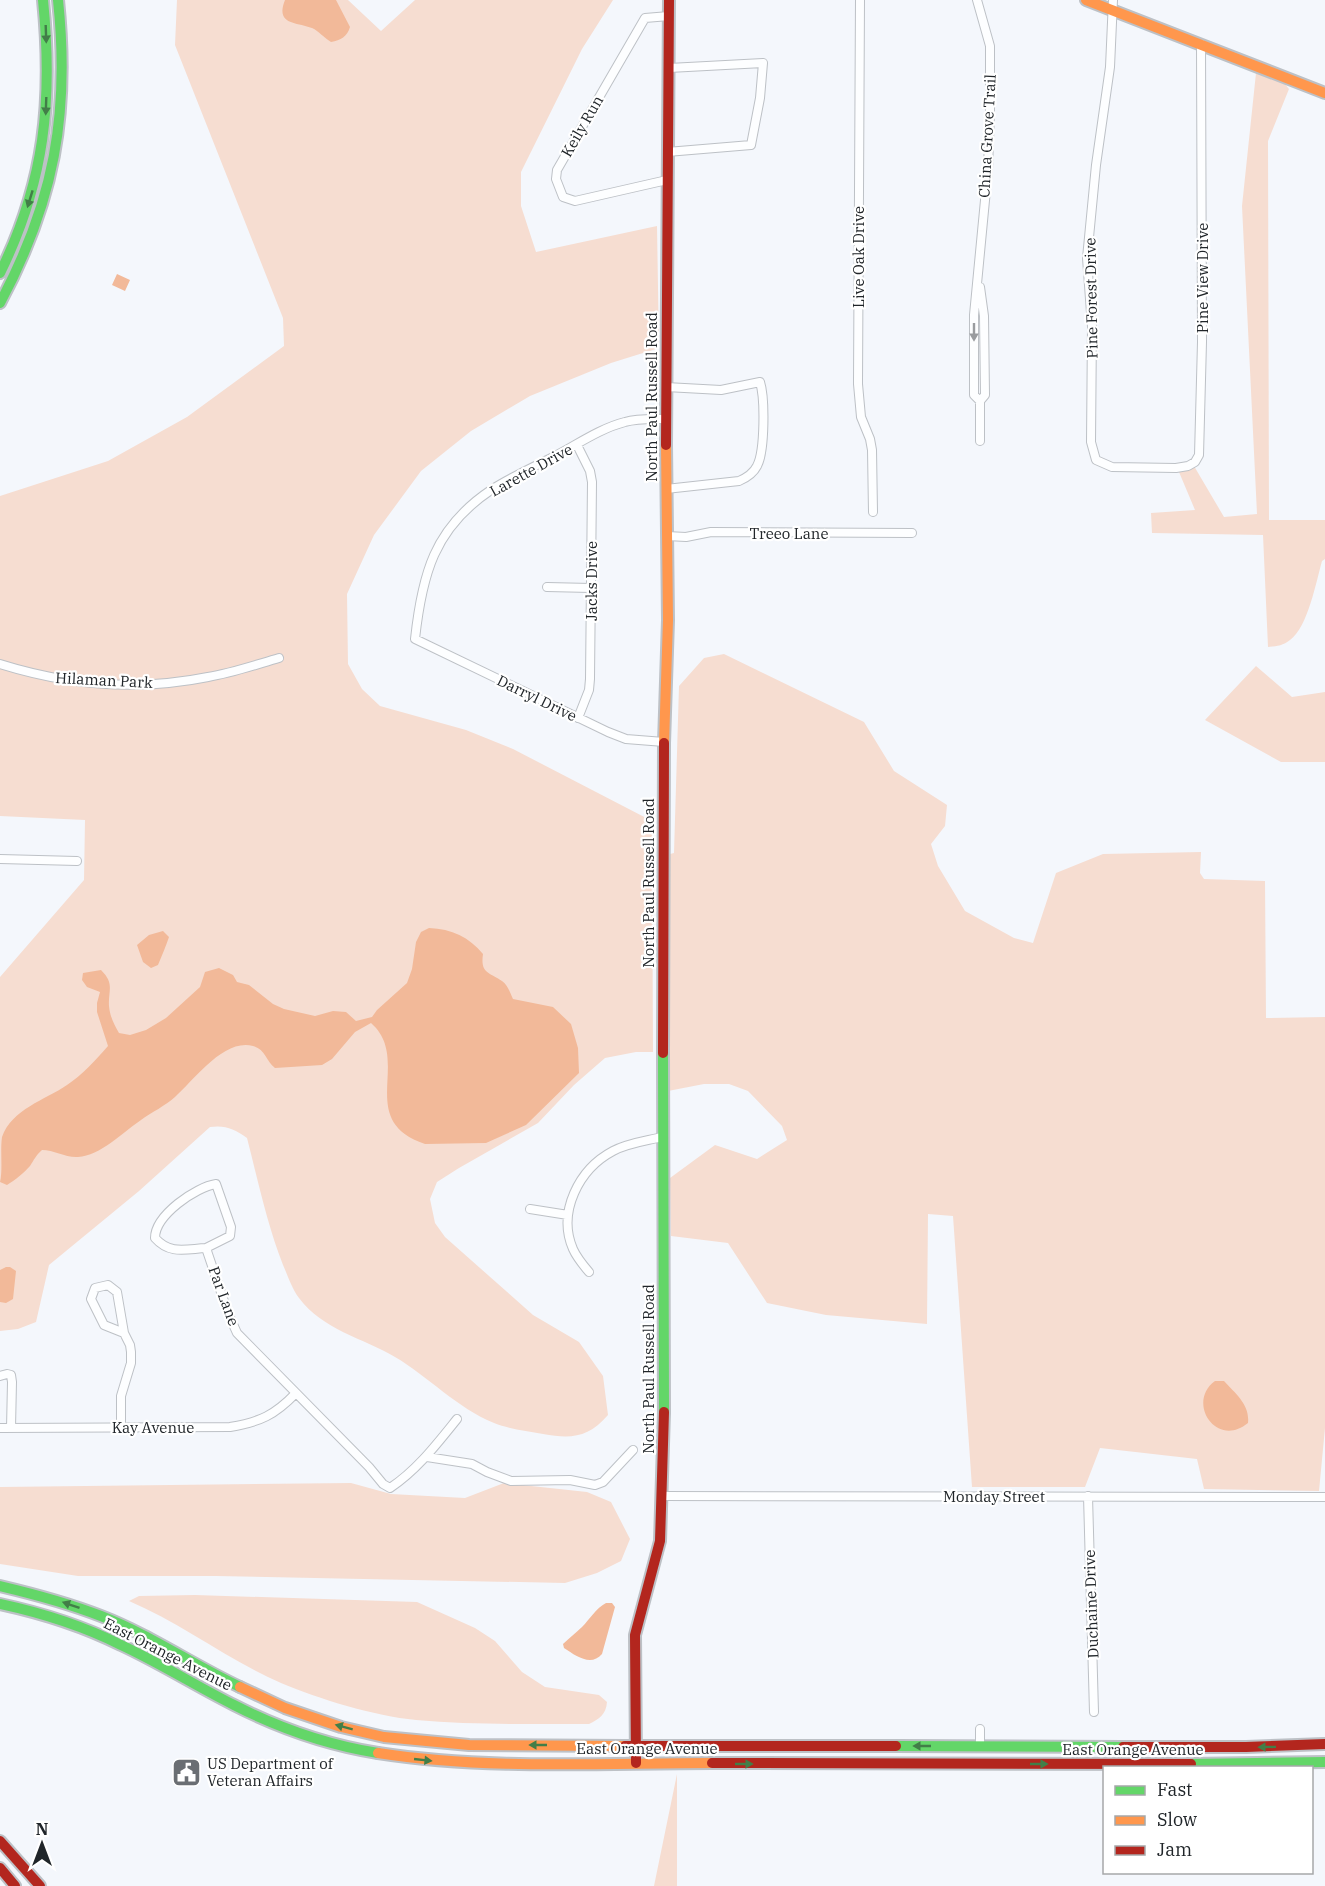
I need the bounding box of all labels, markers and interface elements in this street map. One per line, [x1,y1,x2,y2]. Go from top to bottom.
one-way arrow [41,25,50,44]
street label: China Grove Trail [974,74,1000,198]
street label: Keily Run [557,92,607,160]
one-way arrow [41,96,51,115]
one-way arrow [25,190,34,208]
street label: Live Oak Drive [849,206,868,308]
street label: Pine View Drive [1193,223,1212,333]
street label: Pine Forest Drive [1080,237,1102,359]
street label: North Paul Russell Road [642,312,661,482]
one-way arrow [969,323,979,342]
street label: Larette Drive [486,439,576,501]
street label: Treeo Lane [750,524,828,543]
street label: Jacks Drive [582,541,601,621]
street label: Hilaman Park [55,668,153,692]
street label: Darryl Drive [494,671,580,725]
street label: North Paul Russell Road [639,798,658,968]
street label: Par Lane [204,1264,244,1328]
street label: North Paul Russell Road [639,1284,658,1454]
street label: Kay Avenue [112,1418,194,1437]
street label: Monday Street [943,1487,1045,1506]
street label: Duchaine Drive [1080,1549,1102,1659]
one-way arrow [62,1599,80,1609]
street label: East Orange Avenue [101,1613,235,1695]
one-way arrow [335,1722,353,1731]
street label: East Orange Avenue [576,1739,718,1758]
one-way arrow [528,1740,547,1750]
street label: East Orange Avenue [1062,1740,1204,1759]
one-way arrow [912,1741,931,1751]
one-way arrow [1257,1742,1276,1752]
place label: US Department of Veteran Affairs [207,1754,334,1790]
one-way arrow [414,1755,433,1765]
public building icon: US Department of Veteran Affairs [170,1756,202,1788]
one-way arrow [735,1759,754,1769]
one-way arrow [1029,1759,1048,1769]
legend [1103,1766,1313,1874]
text: Fast [1157,1778,1192,1801]
text: Slow [1157,1808,1197,1831]
north arrow [12,1814,72,1874]
text: N [36,1819,48,1839]
text: Jam [1157,1838,1192,1861]

